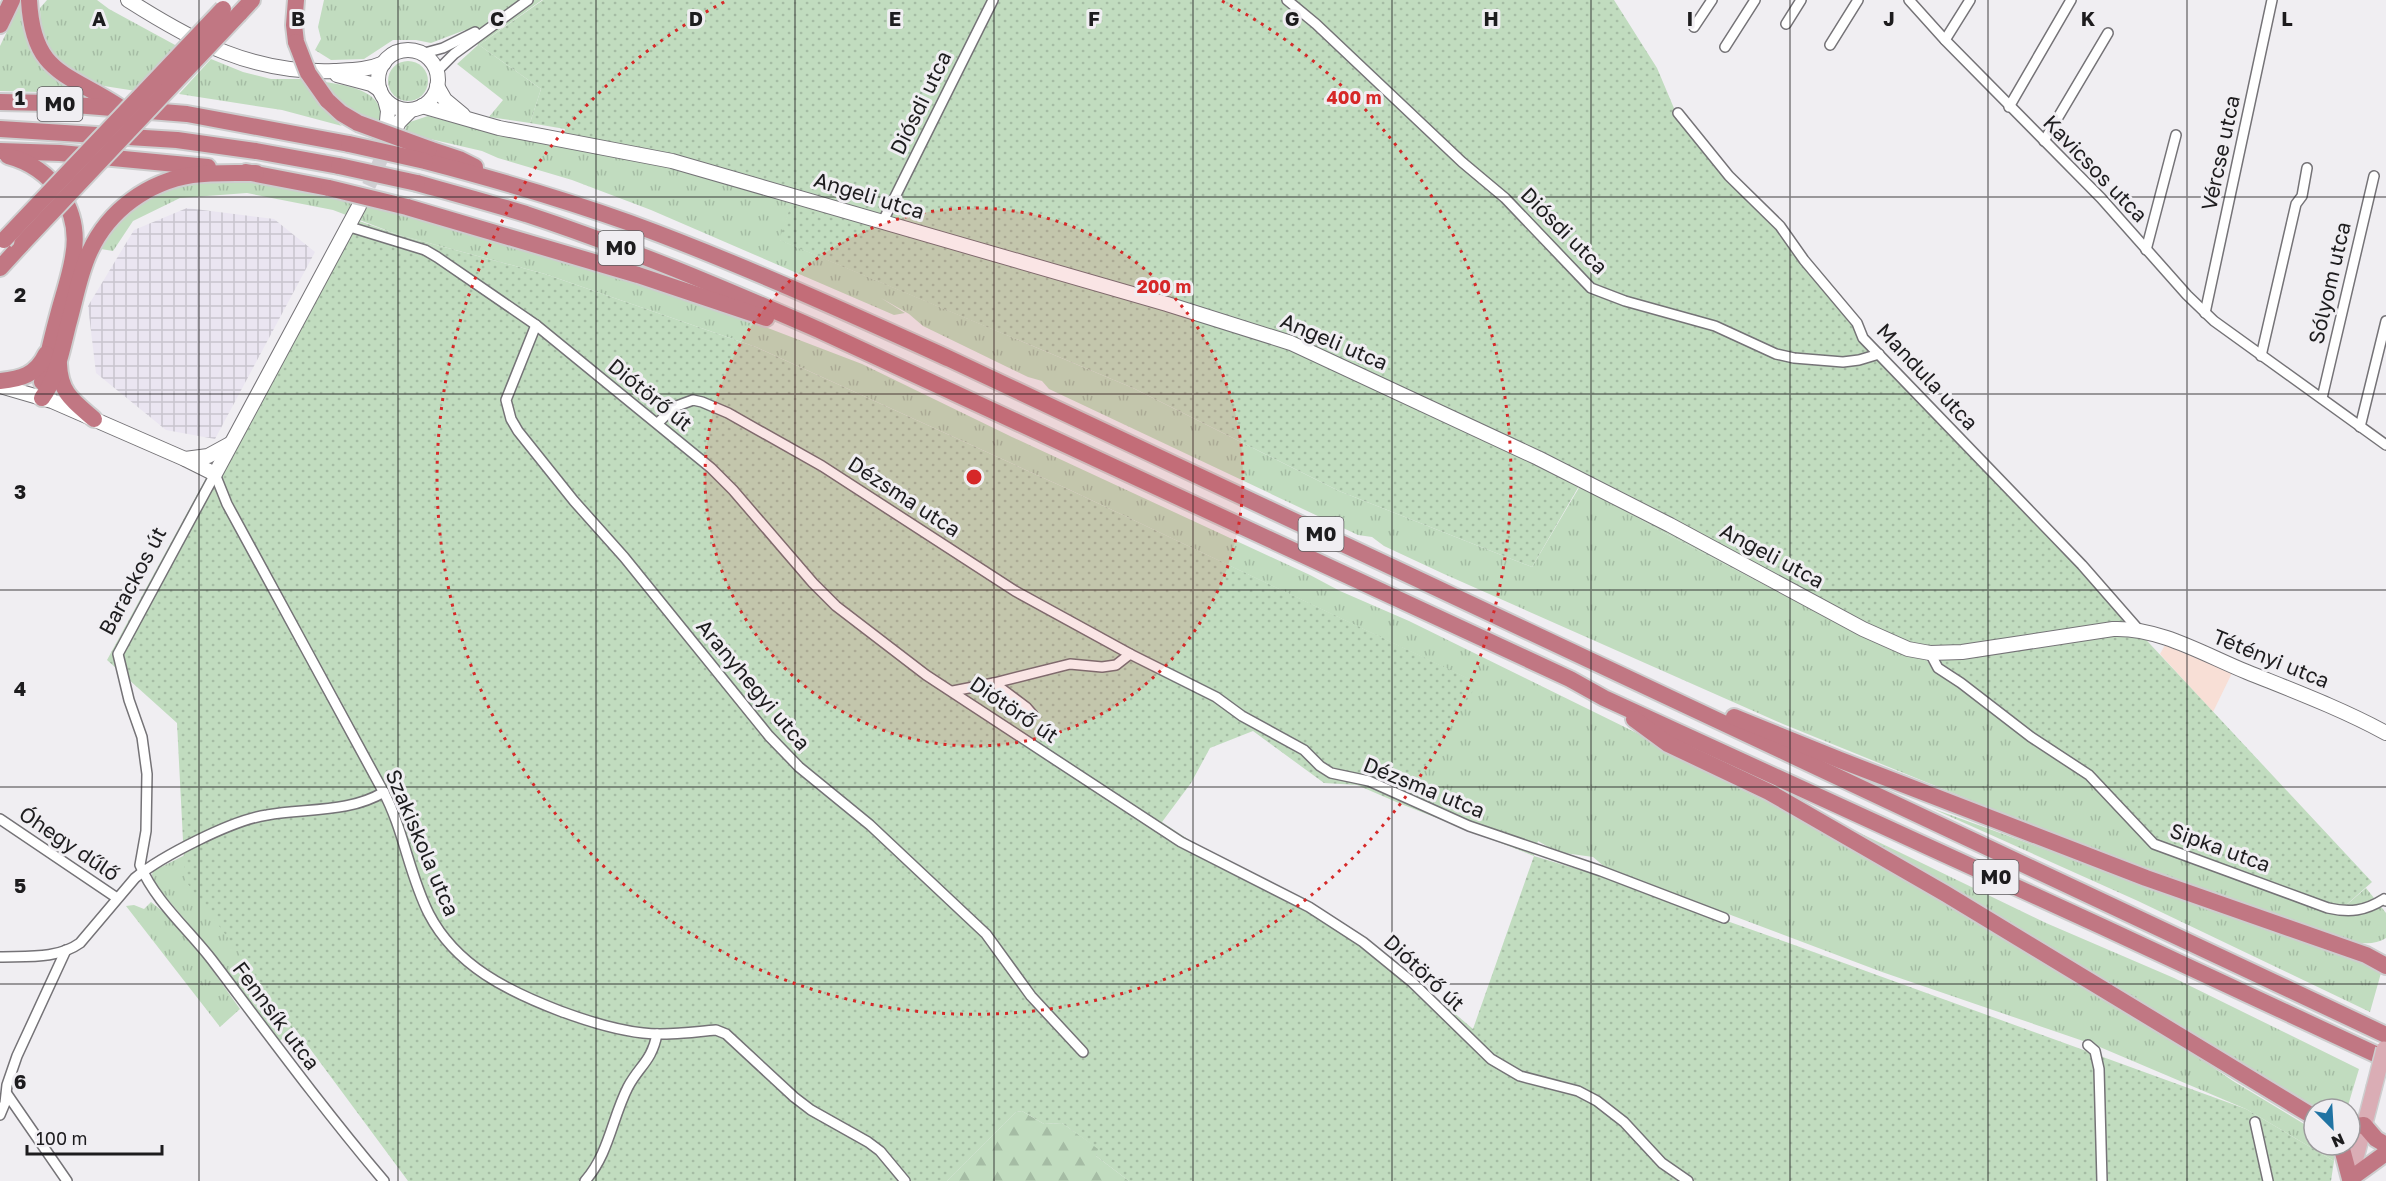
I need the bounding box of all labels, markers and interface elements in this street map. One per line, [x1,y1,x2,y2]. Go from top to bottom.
text: A [92,6,106,30]
text: B [291,6,305,30]
text: C [490,6,504,30]
text: D [689,6,703,30]
text: E [889,6,901,30]
text: F [1088,6,1100,30]
text: G [1285,6,1299,30]
text: H [1483,6,1499,30]
text: I [1687,6,1693,30]
text: J [1883,6,1895,30]
text: K [2081,6,2096,30]
text: L [2281,6,2293,30]
street label: Diósdi utca [884,46,956,159]
text: 1 [15,85,25,109]
text: 400 m [1327,86,1381,108]
road number: M0 [38,87,82,121]
street label: Vércse utca [2195,93,2245,213]
street label: Kavicsos utca [2038,109,2153,227]
street label: Angeli utca [811,166,928,224]
street label: Diósdi utca [1516,181,1614,279]
street label: Sólyom utca [2302,219,2356,346]
road number: M0 [598,231,644,265]
text: 200 m [1137,275,1191,297]
text: 2 [14,282,26,306]
street label: Angeli utca [1277,307,1392,375]
street label: Mandula utca [1872,317,1984,435]
street label: Diótörő út [603,352,698,436]
street label: Dézsma utca [843,450,966,542]
centre of rings [964,467,984,487]
text: 3 [14,479,26,503]
road number: M0 [1298,517,1344,551]
street label: Angeli utca [1716,517,1829,593]
street label: Barackos út [93,522,171,639]
street label: Aranyhegyi utca [691,613,816,755]
street label: Tétényi utca [2209,623,2333,693]
street label: Diótörő út [965,670,1064,748]
text: 4 [14,676,26,700]
street label: Dézsma utca [1360,751,1489,823]
street label: Szakiskola utca [380,765,466,920]
street label: Óhegy dűlő [14,800,125,886]
street label: Sipka utca [2166,817,2274,877]
road number: M0 [1974,860,2018,894]
text: 5 [14,873,26,897]
street label: Diótörő út [1379,928,1470,1016]
street label: Fennsík utca [228,956,326,1075]
text: 6 [14,1069,26,1093]
north arrow [2302,1097,2362,1157]
scale bar [27,1118,162,1156]
text: 100 m [36,1127,87,1149]
text: N [2328,1129,2348,1152]

